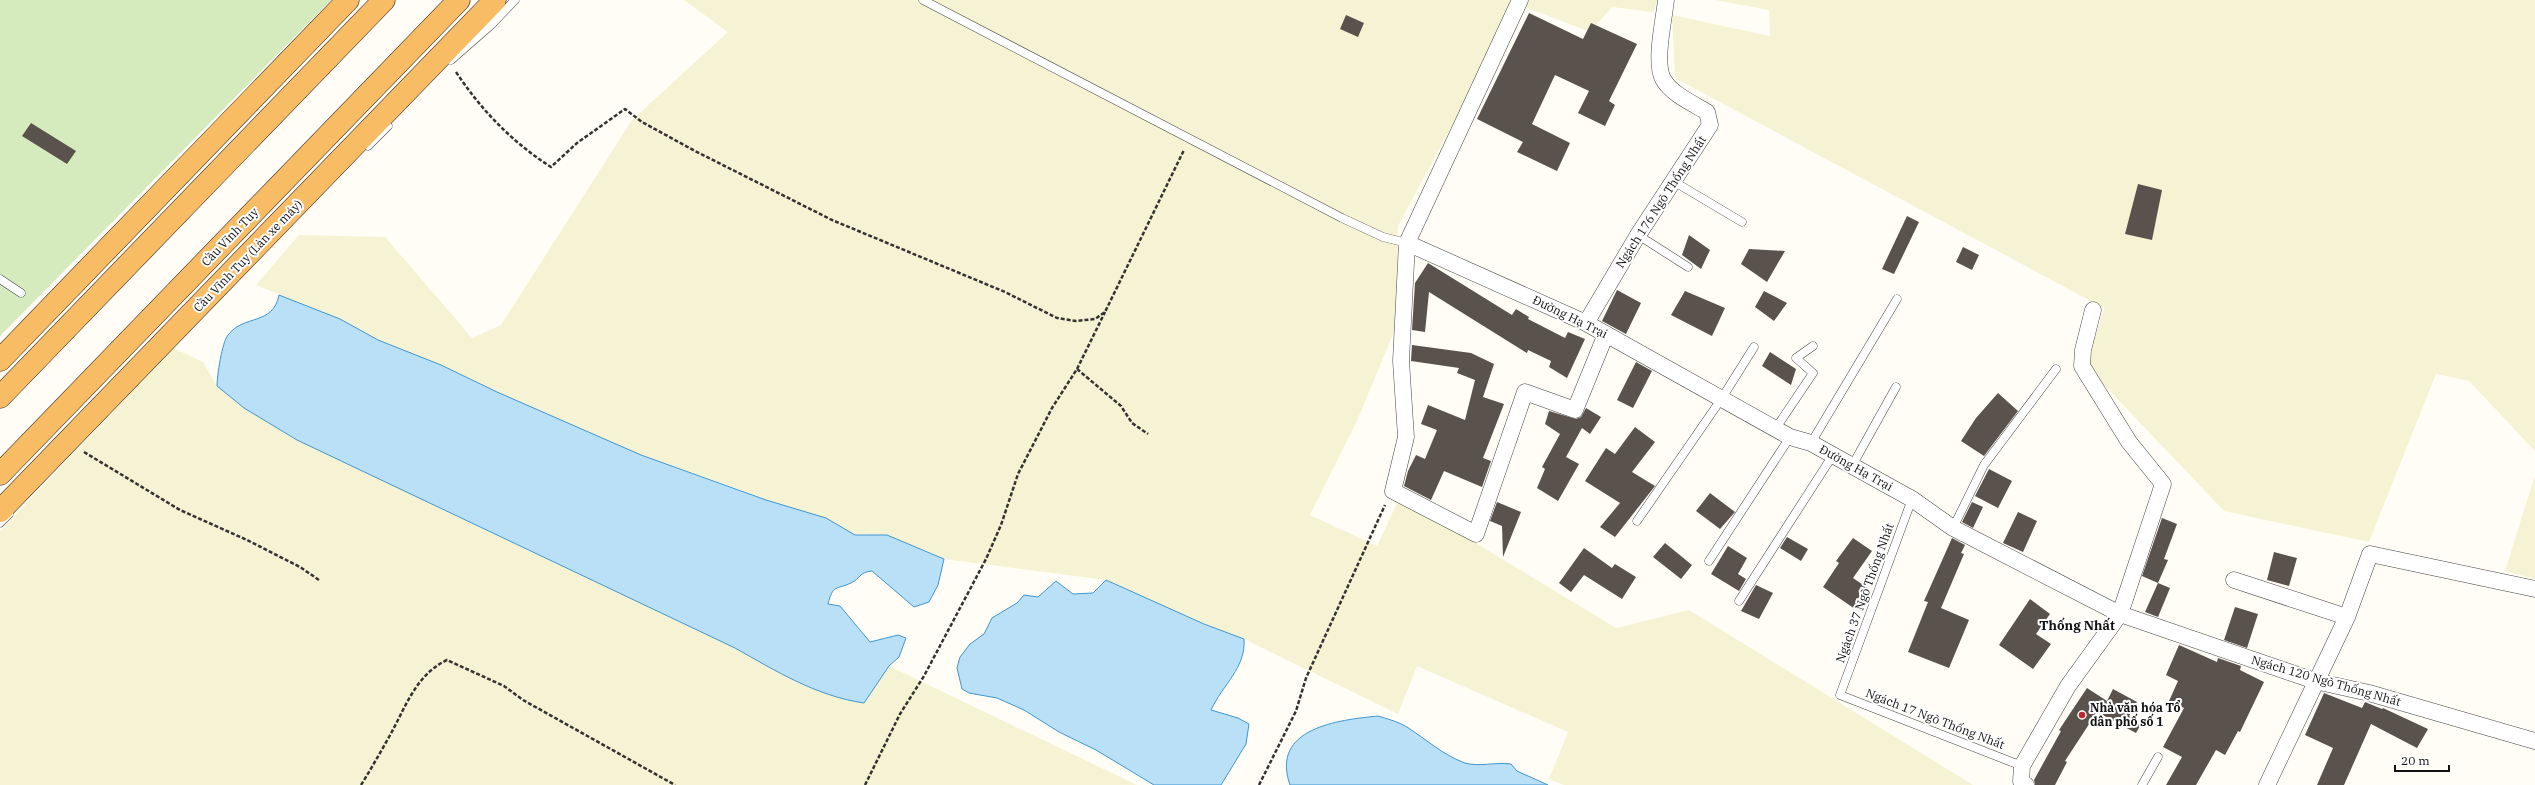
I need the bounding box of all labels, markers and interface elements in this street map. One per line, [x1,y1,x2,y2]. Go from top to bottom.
street label: Ngách 176 Ngõ Thống Nhất [1612,133,1709,271]
street label: Cầu Vĩnh Tuy (Làn xe máy) [190,196,305,315]
street label: Cầu Vĩnh Tuy [198,204,262,269]
street label: Đường Hạ Trại [1530,292,1610,341]
street label: Đường Hạ Trại [1817,441,1896,494]
street label: Ngách 37 Ngõ Thống Nhất [1832,521,1897,665]
district label: Thống Nhất [2039,617,2115,634]
street label: Ngách 120 Ngõ Thống Nhất [2250,652,2403,709]
street label: Ngách 17 Ngõ Thống Nhất [1864,685,2007,752]
place label: Nhà văn hóa Tổ dân phố số 1 [2090,699,2181,729]
marker: Nhà văn hóa Tổ dân phố số 1 [2077,710,2087,720]
scale bar [2395,747,2449,773]
text: 20 m [2401,753,2430,768]

